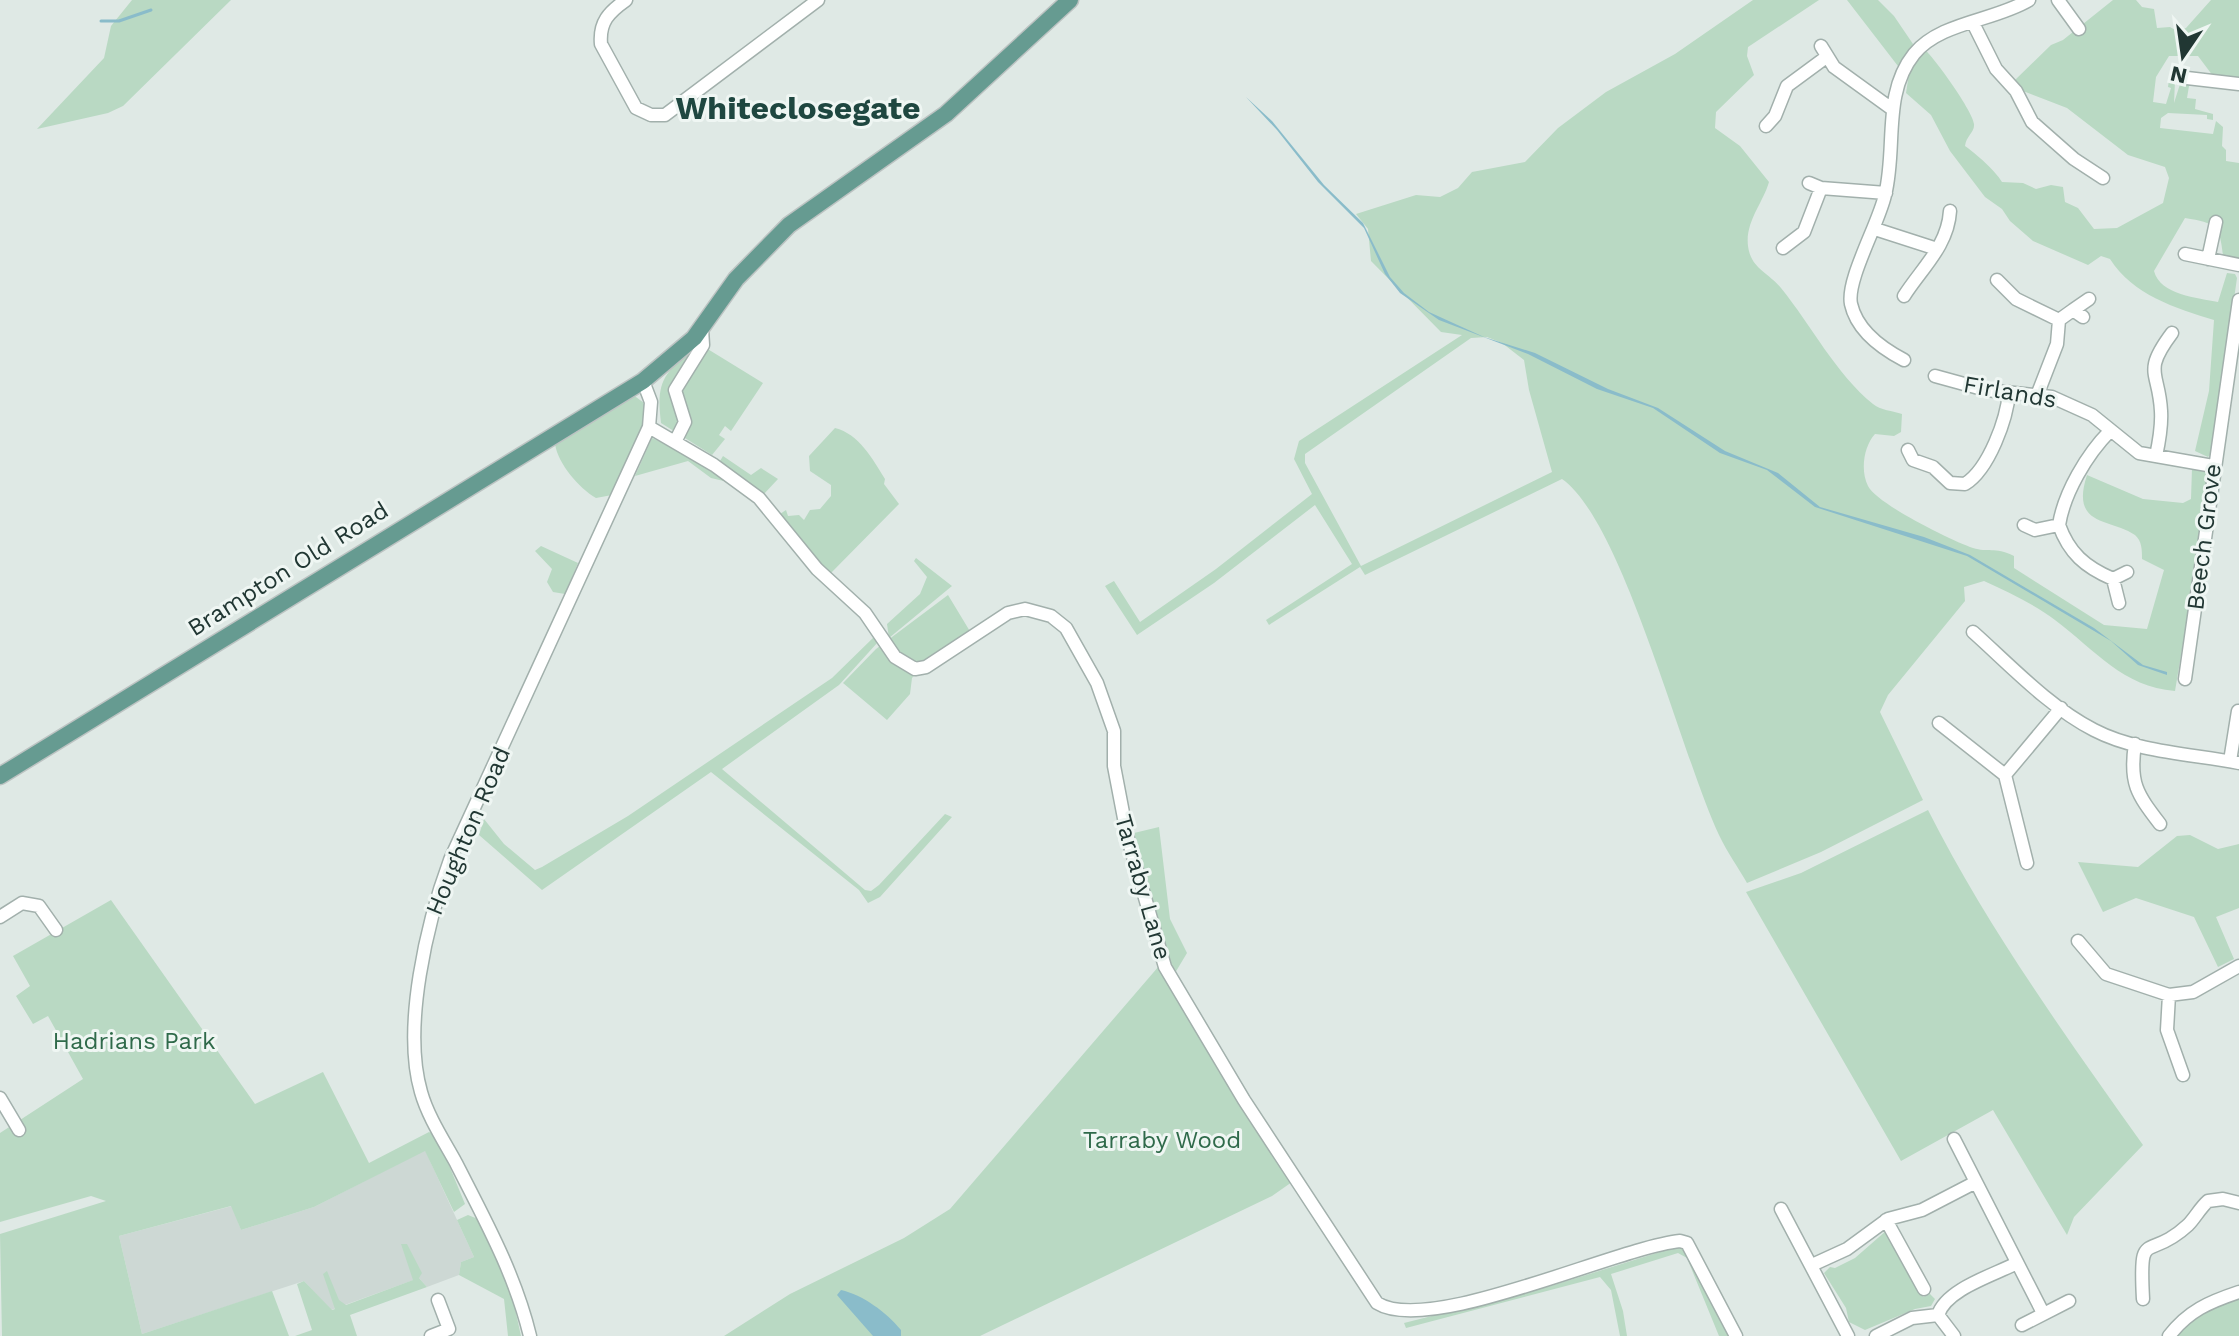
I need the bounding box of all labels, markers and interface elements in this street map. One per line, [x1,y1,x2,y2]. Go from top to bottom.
north arrow [2143,16,2223,96]
text: N [2168,61,2189,89]
district label: Whiteclosegate [675,89,921,127]
street label: Firlands [1961,370,2059,414]
street label: Beech Grove [2181,462,2227,612]
street label: Brampton Old Road [183,496,393,642]
street label: Houghton Road [420,743,516,919]
street label: Tarraby Lane [1109,811,1177,963]
park label: Hadrians Park [52,1027,216,1055]
park label: Tarraby Wood [1083,1126,1241,1154]

